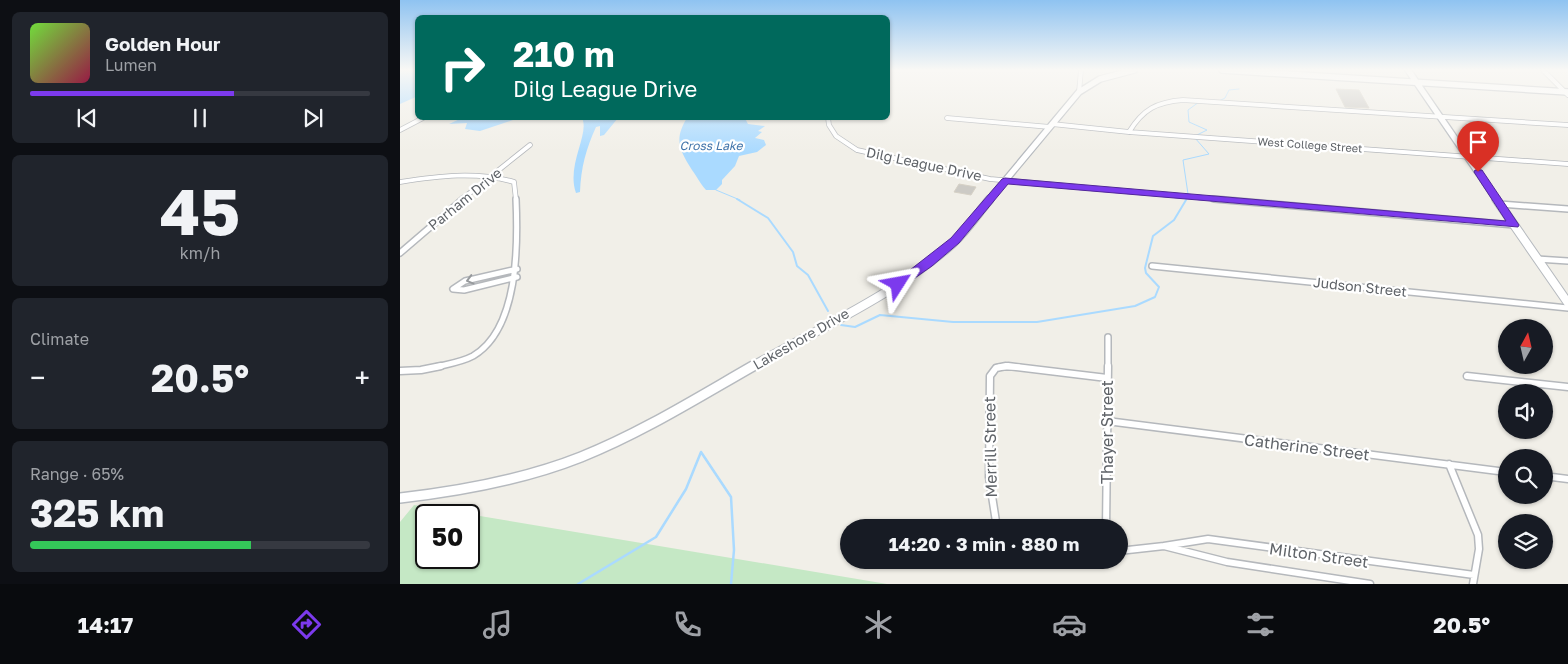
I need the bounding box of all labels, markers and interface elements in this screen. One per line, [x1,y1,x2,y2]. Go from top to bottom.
text: Golden Hour [105,32,220,55]
text: 210 m [513,33,615,75]
icon: right [430,35,495,100]
text: Lumen [105,55,157,75]
text: Dilg League Drive [513,75,697,102]
icon: previous [73,104,101,132]
icon: pause [186,104,214,132]
icon: next [299,104,327,132]
pin [1457,121,1499,172]
icon: arrive [1464,128,1492,156]
street label: West College Street [1257,134,1363,155]
water label: Cross Lake [680,138,743,153]
street label: Dilg League Drive [865,143,983,184]
street label: Parham Drive [425,164,505,233]
text: 45 [160,171,240,249]
text: km/h [180,243,220,263]
position arrow [871,257,923,309]
street label: Judson Street [1312,273,1408,300]
one-way arrow [466,274,475,285]
street label: Lakeshore Drive [750,304,852,373]
north arrow [1498,319,1552,374]
map controls [1498,319,1553,569]
text: Climate [30,329,89,349]
text: 20.5° [151,355,249,400]
text: − [30,361,45,394]
text: + [355,361,370,394]
street label: Thayer Street [1097,380,1117,484]
button: sound [1498,384,1553,439]
street label: Merrill Street [979,396,1001,498]
street label: Catherine Street [1243,429,1371,465]
button: search [1498,449,1553,504]
text: Range · 65% [30,464,124,484]
text: 325 km [30,490,164,535]
speed limit sign: 50 [415,504,480,569]
button: layers [1498,514,1553,569]
text: 14:20 · 3 min · 880 m [889,532,1079,555]
street label: Milton Street [1268,538,1370,572]
icon: directions [289,607,324,642]
icon: music [480,607,515,642]
icon: phone [670,607,705,642]
icon: climate [861,607,896,642]
icon: car [1052,607,1087,642]
icon: filters [1243,607,1278,642]
text: 14:17 [78,611,133,638]
text: 20.5° [1433,611,1490,638]

